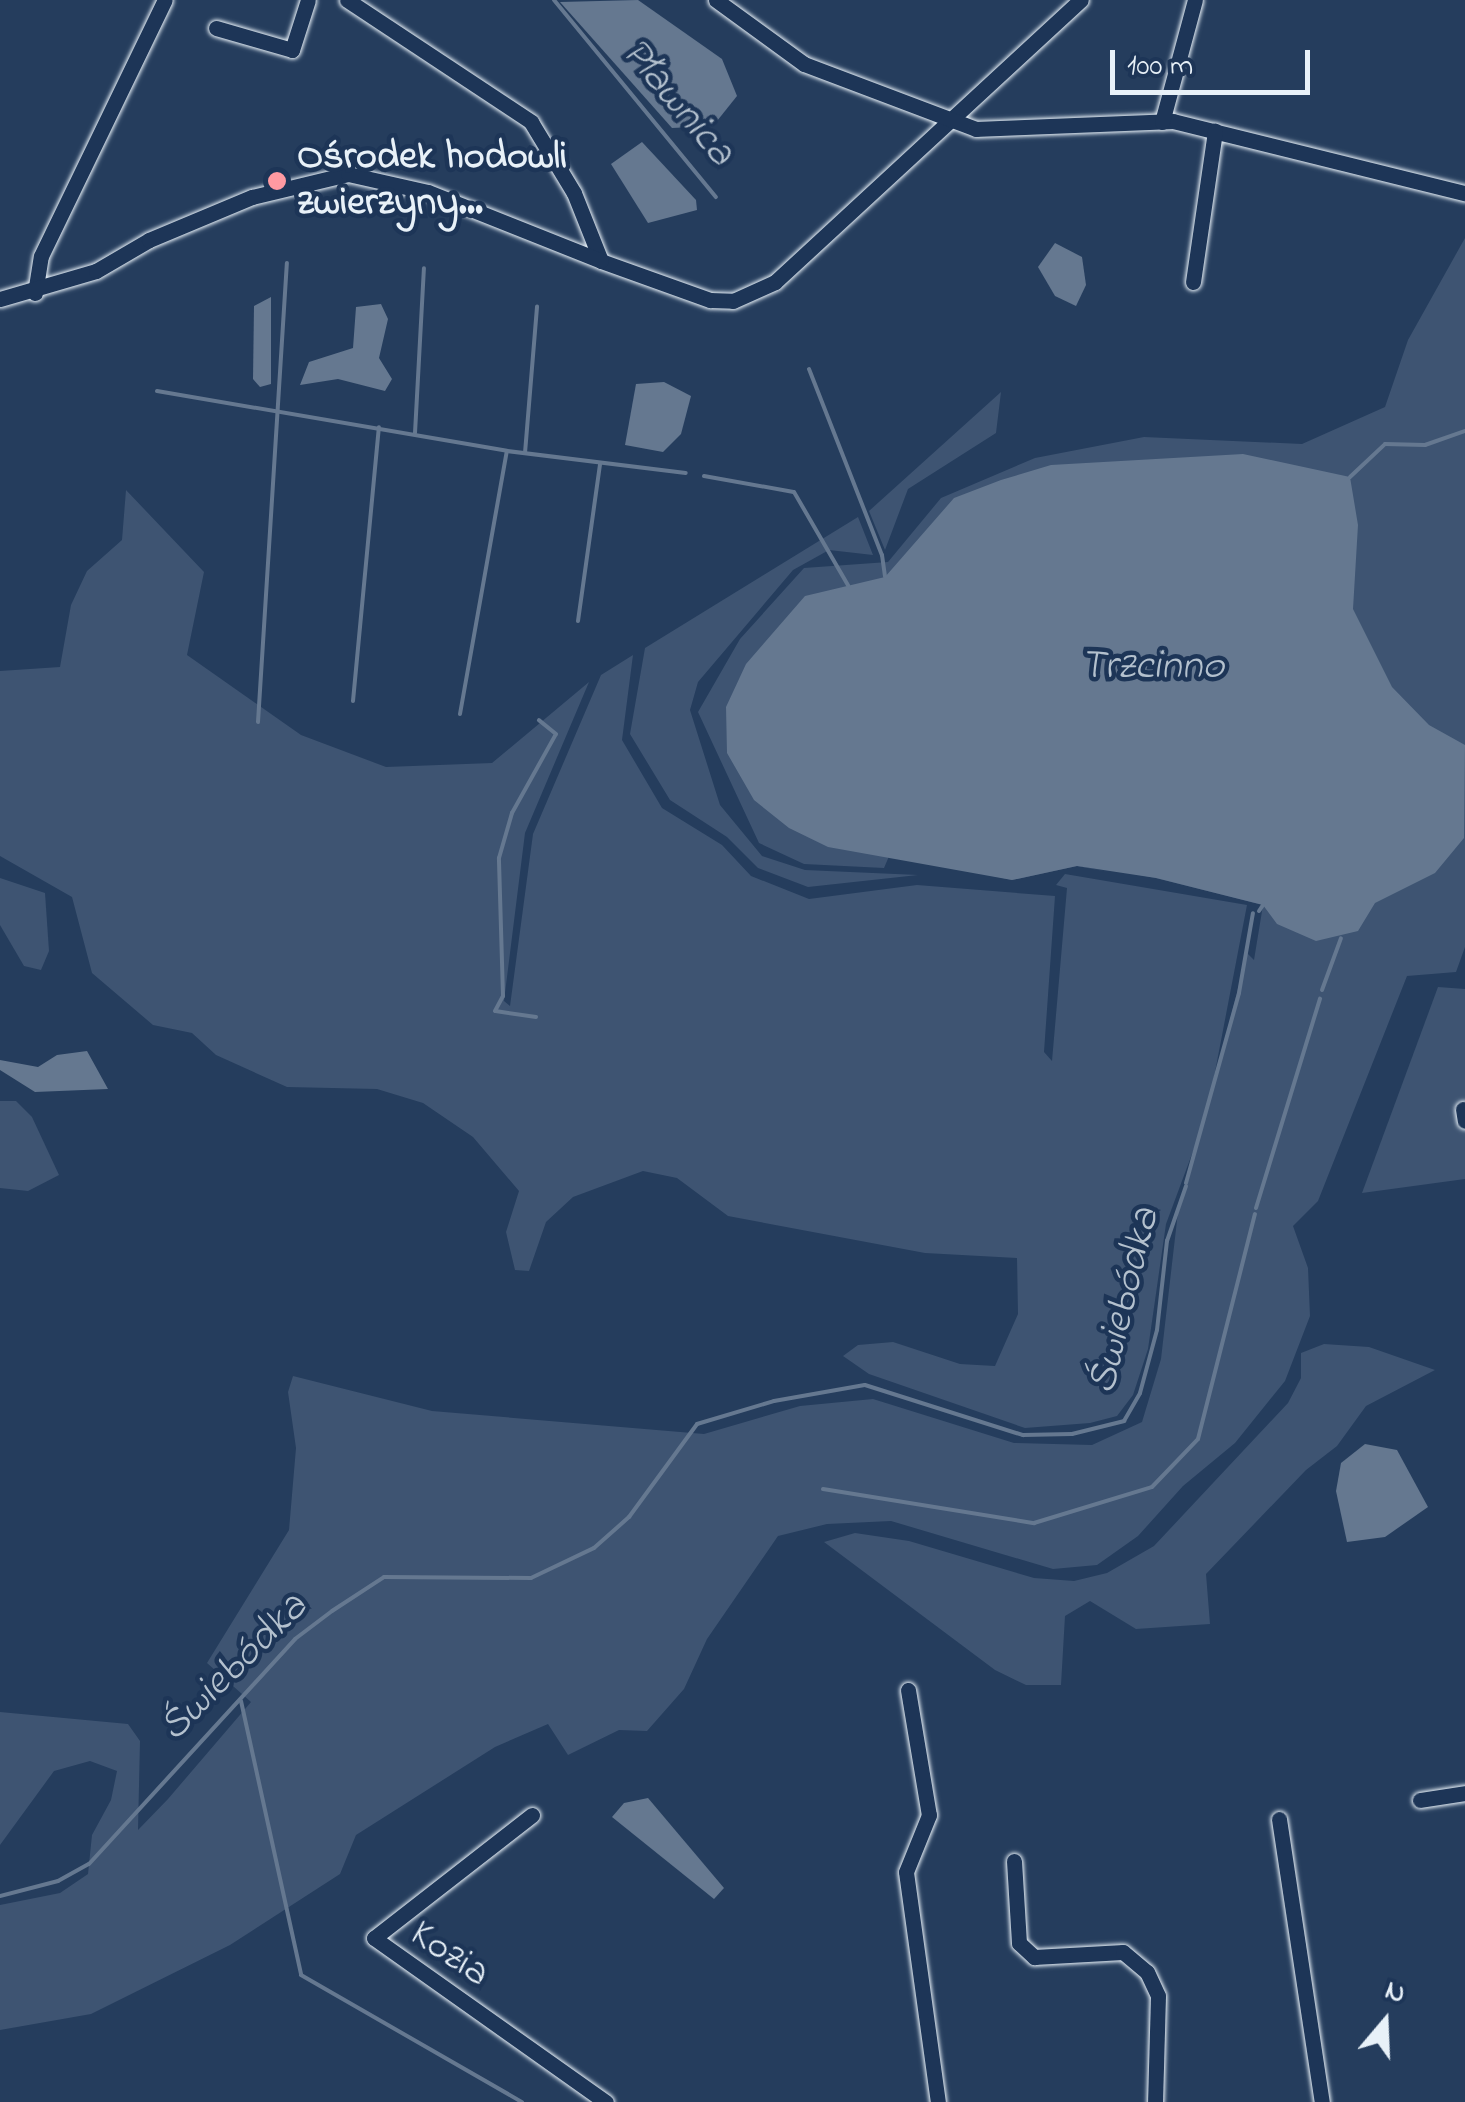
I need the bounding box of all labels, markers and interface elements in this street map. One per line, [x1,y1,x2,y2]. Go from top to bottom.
water label: Pławnica [609,29,745,177]
scale bar [1115,30,1315,92]
text: 100 m [1127,45,1193,89]
place label: Ośrodek hodowli zwierzyny... [297,134,567,228]
marker: Ośrodek hodowli zwierzyny... [266,170,288,192]
water label: Trzcinno [1080,642,1224,692]
water label: Świebódka [1078,1203,1172,1399]
water label: Świebódka [149,1583,319,1753]
street label: Kozia [400,1911,498,1999]
text: N [1379,1971,1411,2016]
north arrow [1335,1972,1435,2072]

